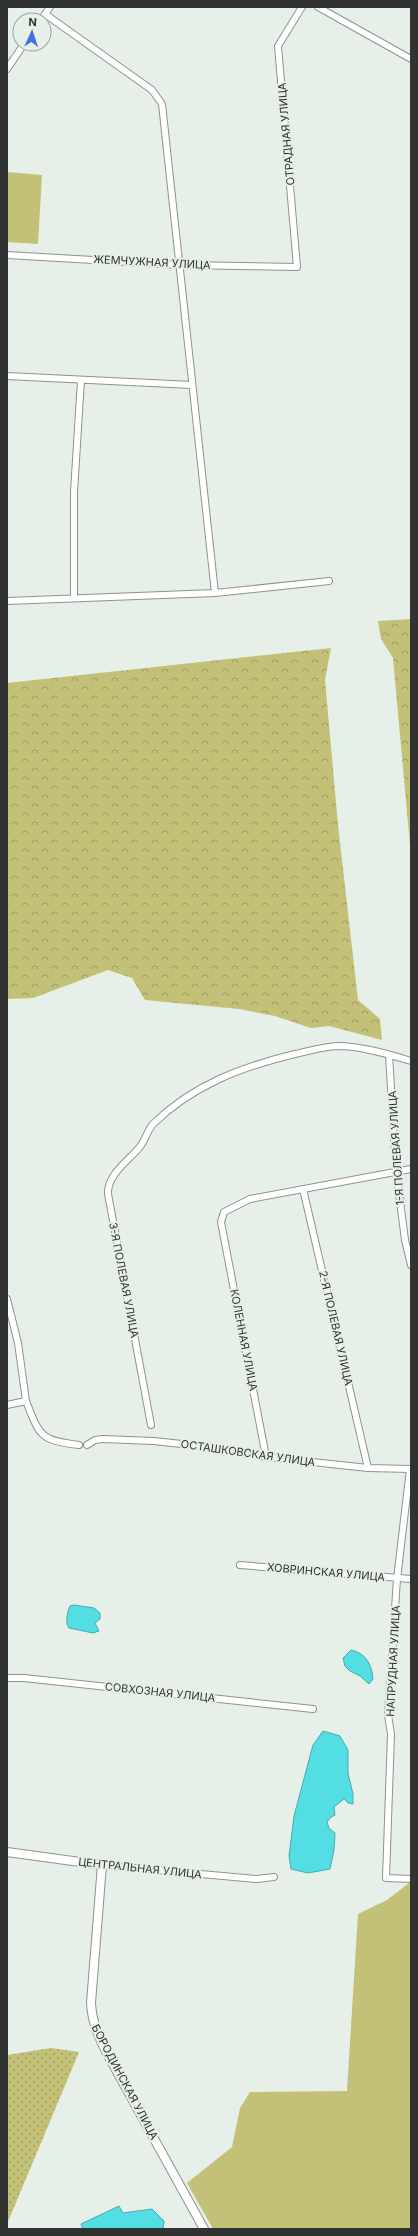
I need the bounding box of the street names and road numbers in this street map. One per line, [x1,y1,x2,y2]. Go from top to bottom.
street label: ОТРАДНАЯ УЛИЦА [275,82,297,186]
street label: ЖЕМЧУЖНАЯ УЛИЦА [93,252,211,272]
street label: 1-Я ПОЛЕВАЯ УЛИЦА [385,1090,407,1206]
street label: 3-Я ПОЛЕВАЯ УЛИЦА [106,1221,142,1339]
street label: 2-Я ПОЛЕВАЯ УЛИЦА [316,1269,356,1387]
street label: КОЛЕННАЯ УЛИЦА [227,1288,261,1392]
street label: ОСТАШКОВСКАЯ УЛИЦА [180,1437,316,1469]
street label: ХОВРИНСКАЯ УЛИЦА [266,1560,386,1584]
street label: НАПРУДНАЯ УЛИЦА [383,1604,403,1717]
street label: СОВХОЗНАЯ УЛИЦА [104,1679,216,1705]
street label: ЦЕНТРАЛЬНАЯ УЛИЦА [78,1855,203,1881]
street label: БОРОДИНСКАЯ УЛИЦА [89,2022,162,2142]

